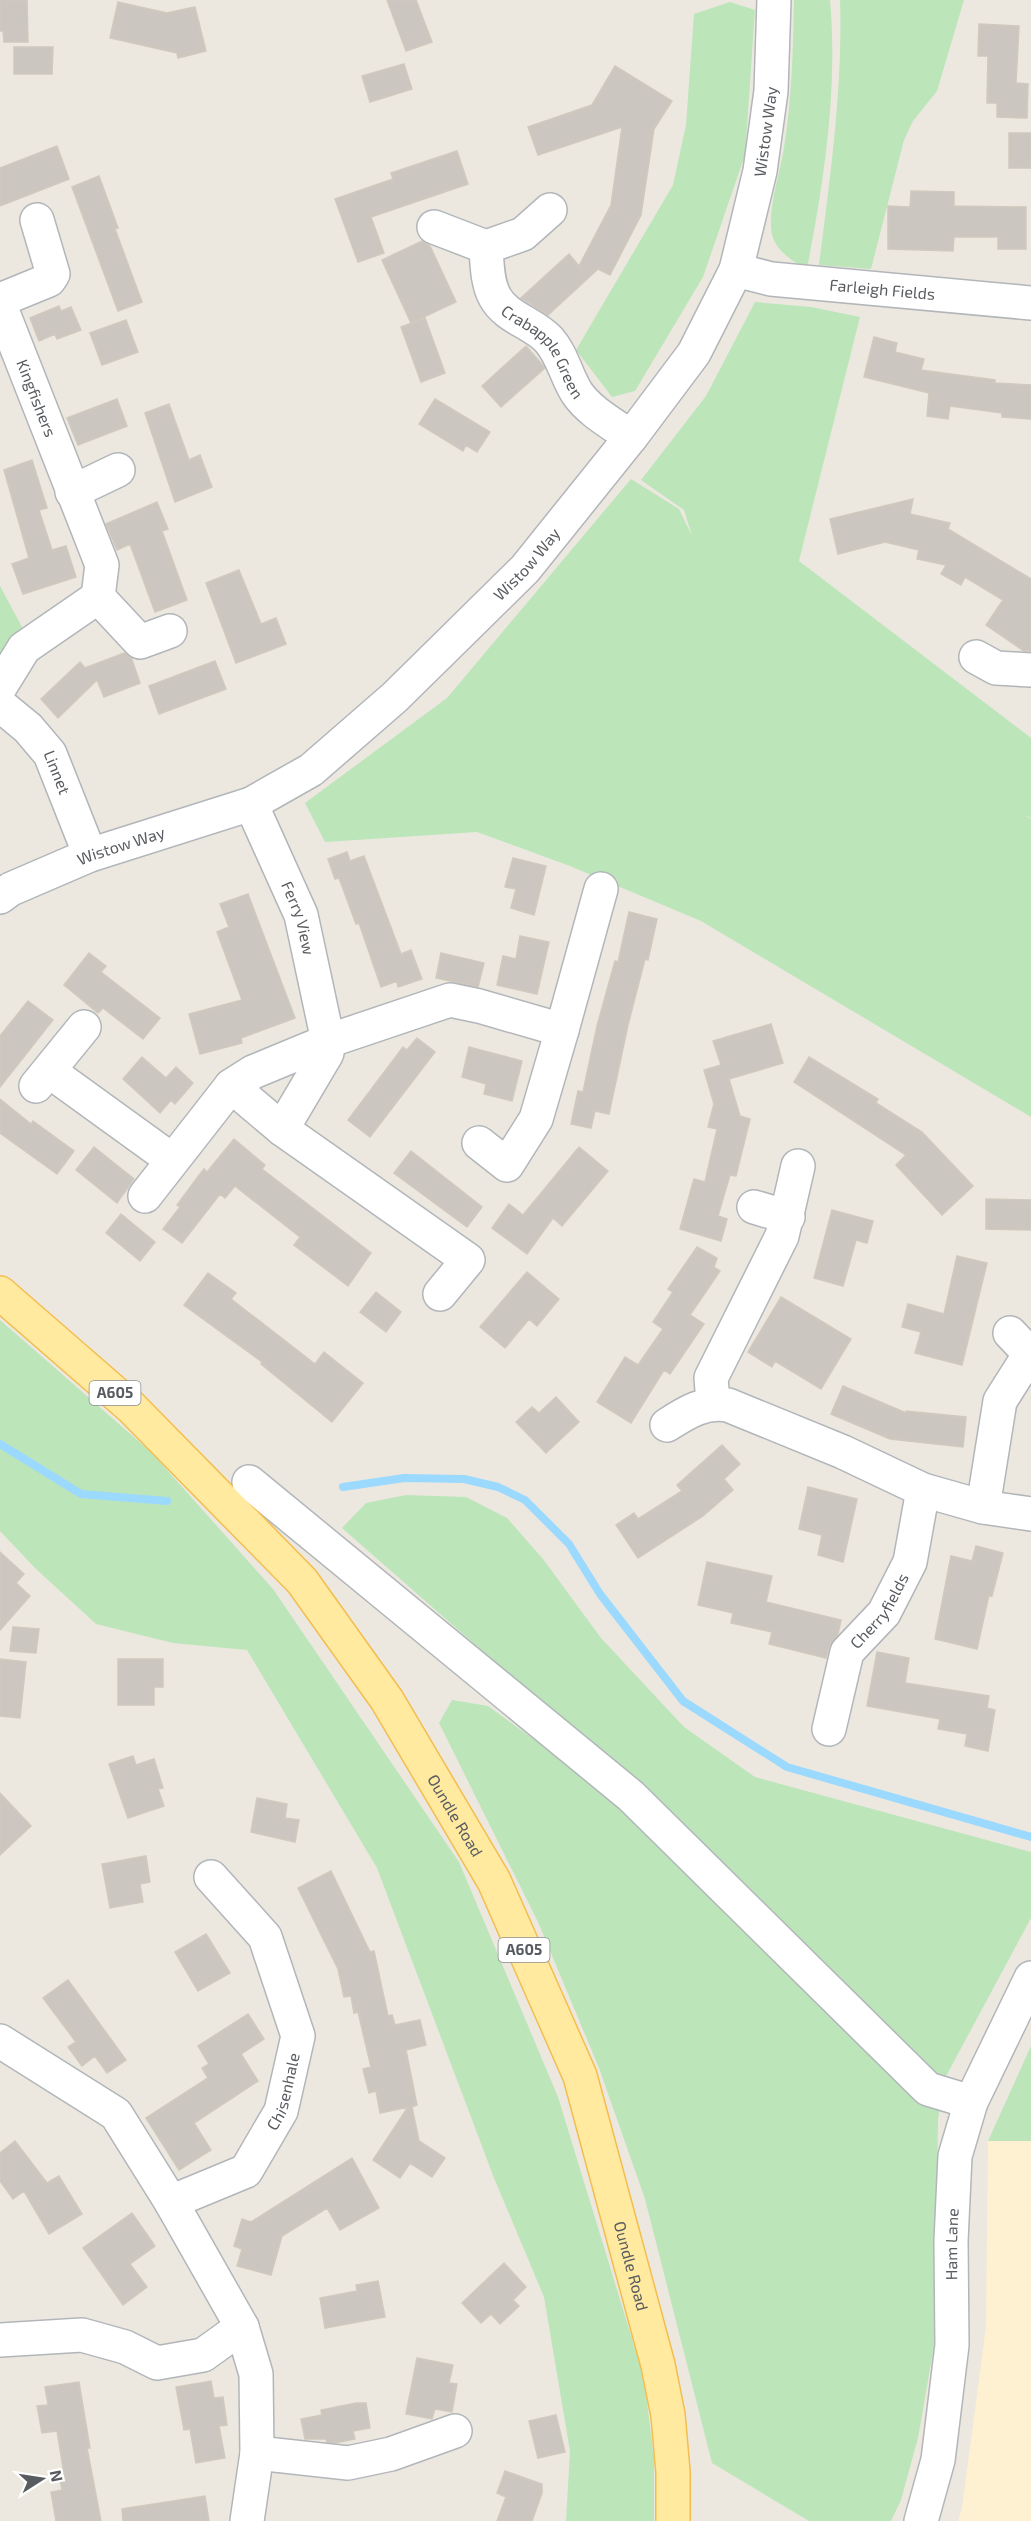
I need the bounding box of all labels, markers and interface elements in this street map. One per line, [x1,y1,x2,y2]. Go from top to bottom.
street label: Wistow Way [749,86,780,178]
street label: Farleigh Fields [829,274,936,303]
street label: Crabapple Green [498,300,588,402]
street label: Kingfishers [13,356,61,440]
street label: Wistow Way [489,523,564,604]
street label: Linnet [41,747,75,797]
street label: Wistow Way [74,822,167,868]
street label: Ferry View [278,878,319,957]
road number: A605 [90,1381,140,1405]
street label: Cherryfields [846,1570,912,1652]
street label: Oundle Road [424,1771,487,1860]
road number: A605 [498,1938,550,1962]
street label: Chisenhale [262,2051,303,2133]
street label: Ham Lane [941,2208,962,2280]
street label: Oundle Road [611,2219,653,2313]
north arrow [12,2449,72,2509]
text: N [47,2468,68,2483]

